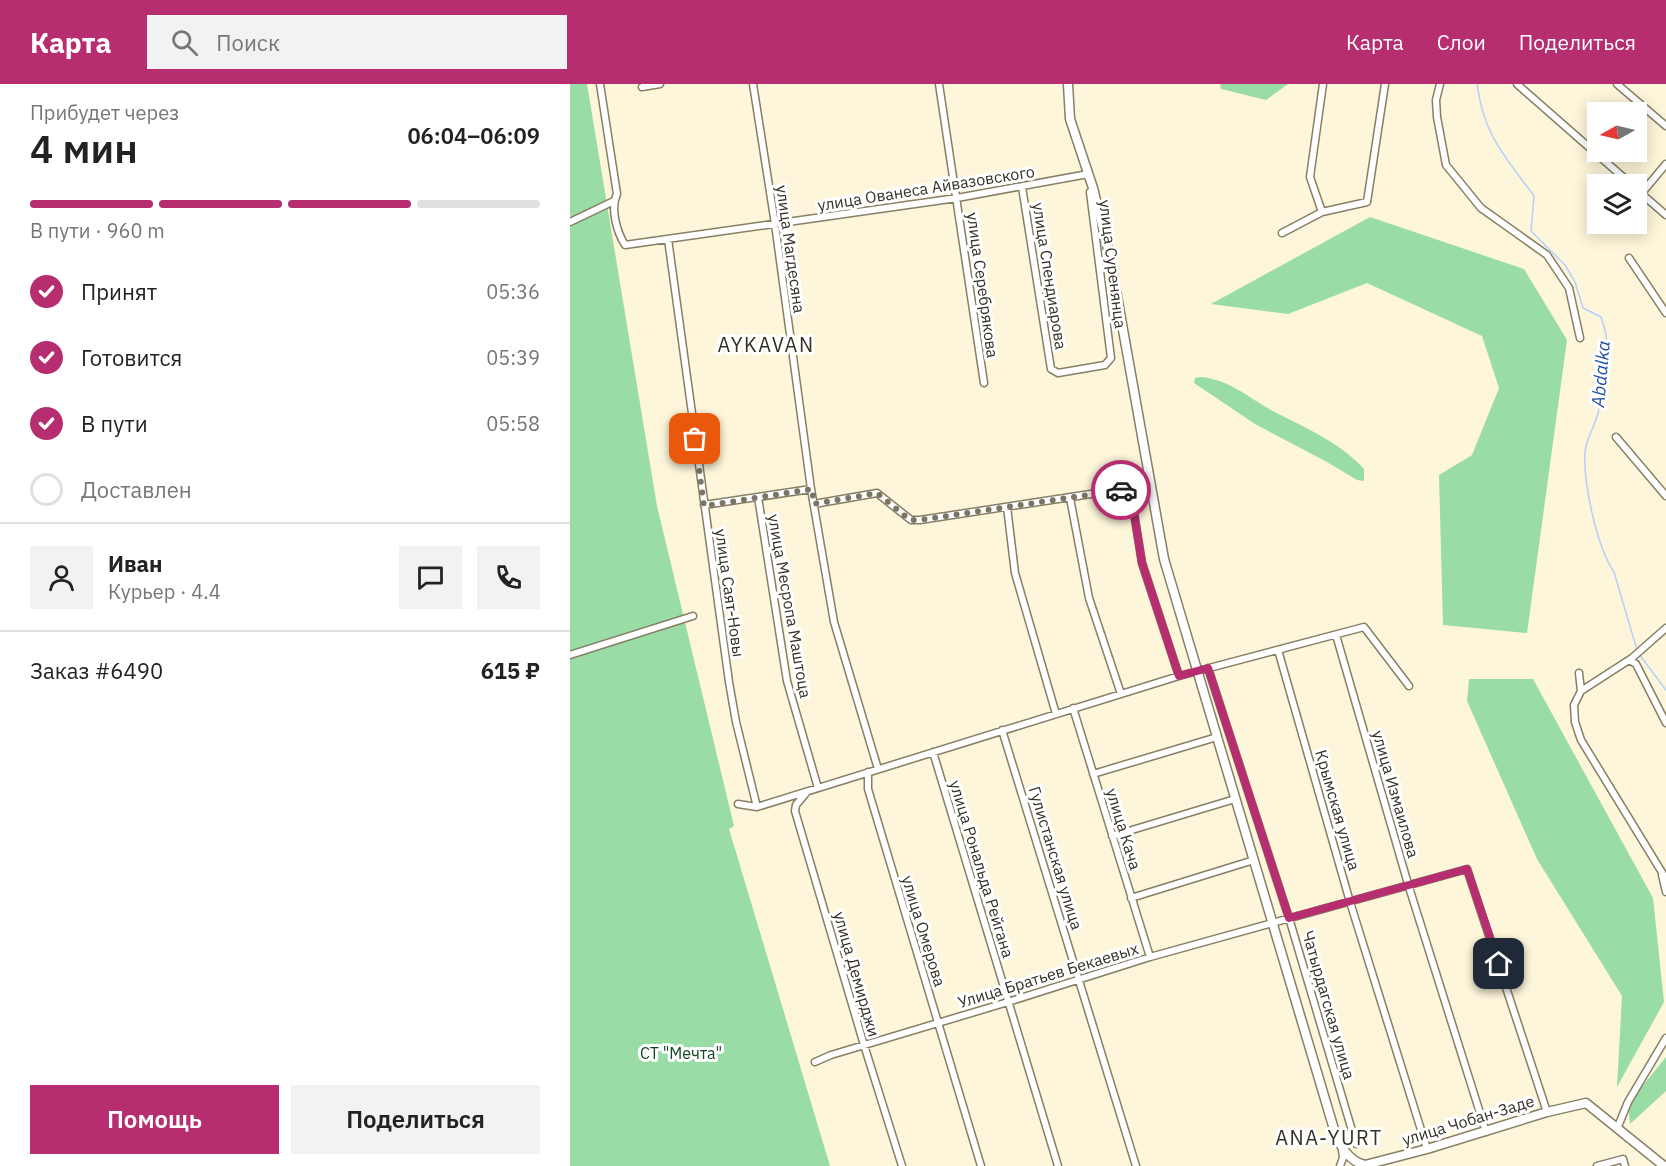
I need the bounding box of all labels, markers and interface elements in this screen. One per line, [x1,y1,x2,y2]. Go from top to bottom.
search box [147,15,567,69]
text: Карта [30,24,111,61]
icon: search [168,26,201,59]
text: Поиск [216,28,280,57]
text: Карта [1346,28,1404,56]
text: Слои [1437,28,1486,56]
text: Поделиться [1519,28,1636,56]
text: Прибудет через [30,99,179,126]
north arrow [1587,102,1647,162]
map controls [1587,102,1647,234]
text: 06:04–06:09 [407,121,540,150]
text: 4 мин [30,123,138,174]
street label: улица Ованеса Айвазовского [816,161,1036,215]
button: layers [1587,174,1647,234]
street label: улица Магдесяна [772,184,810,315]
street label: улица Суренянца [1095,198,1131,330]
street label: улица Спендиарова [1029,201,1072,351]
street label: улица Серебрякова [963,211,1003,359]
text: В пути · 960 m [30,217,165,244]
icon: check [30,275,63,308]
text: Принят [81,277,157,306]
text: 05:36 [486,278,540,305]
district label: AYKAVAN [717,331,815,358]
water label: Abdalka [1586,340,1615,409]
icon: check [30,341,63,374]
text: Готовится [81,343,182,372]
text: 05:39 [486,344,540,371]
icon: check [30,407,63,440]
text: В пути [81,409,148,438]
text: 05:58 [486,410,540,437]
pin [669,413,720,464]
icon: bag [678,422,711,455]
courier [1091,460,1151,520]
icon: car [1105,474,1138,507]
text: Доставлен [81,475,192,504]
street label: улица Месропа Маштоца [764,512,816,700]
street label: улица Саят-Новы [711,528,749,658]
button: person [30,546,93,609]
button: chat [399,546,462,609]
button: phone [477,546,540,609]
text: Иван [108,549,163,578]
text: Курьер · 4.4 [108,578,221,605]
text: Заказ #6490 [30,656,163,685]
text: 615 ₽ [481,656,540,685]
street label: улица Измаилова [1368,728,1424,861]
street label: Крымская улица [1311,747,1365,873]
street label: улица Рональда Рейгана [945,778,1019,961]
street label: Гулистанская улица [1025,784,1087,933]
street label: улица Кача [1102,786,1146,873]
street label: улица Омерова [898,873,951,989]
street label: улица Демирджи [830,909,884,1039]
street label: Чатырдагская улица [1298,928,1360,1082]
street label: Улица Братьев Бекаевых [955,938,1141,1012]
pin [1473,938,1524,989]
icon: home [1482,947,1515,980]
park label: СТ "Мечта" [640,1043,722,1063]
button: Помощь [30,1085,279,1154]
button: Поделиться [291,1085,540,1154]
street label: улица Чобан-Заде [1400,1090,1537,1150]
district label: ANA-YURT [1275,1124,1383,1151]

